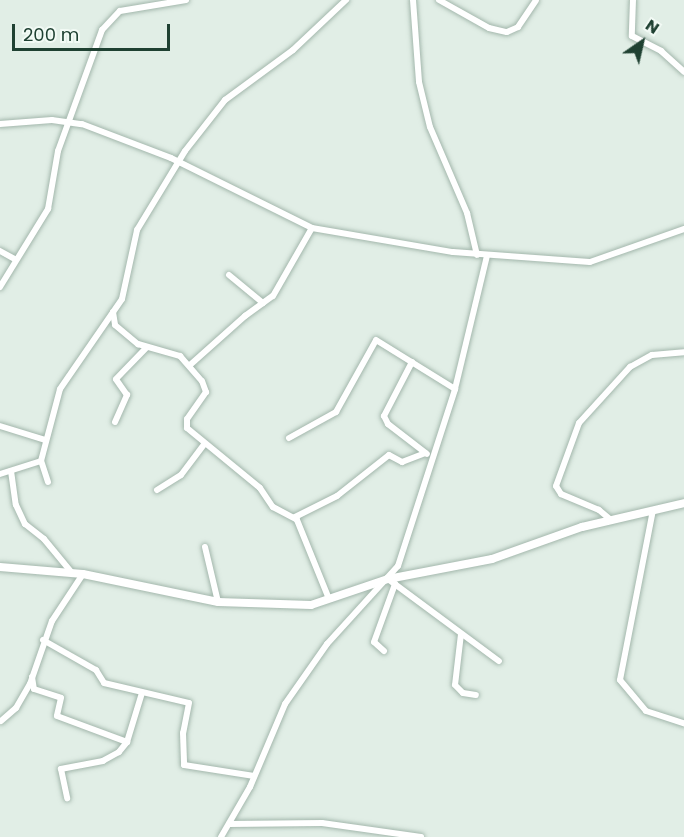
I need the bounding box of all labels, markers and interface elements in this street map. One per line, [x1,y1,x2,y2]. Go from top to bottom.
scale bar [15,12,172,50]
north arrow [612,12,672,72]
text: N [641,14,664,40]
text: 200 m [23,22,79,47]

